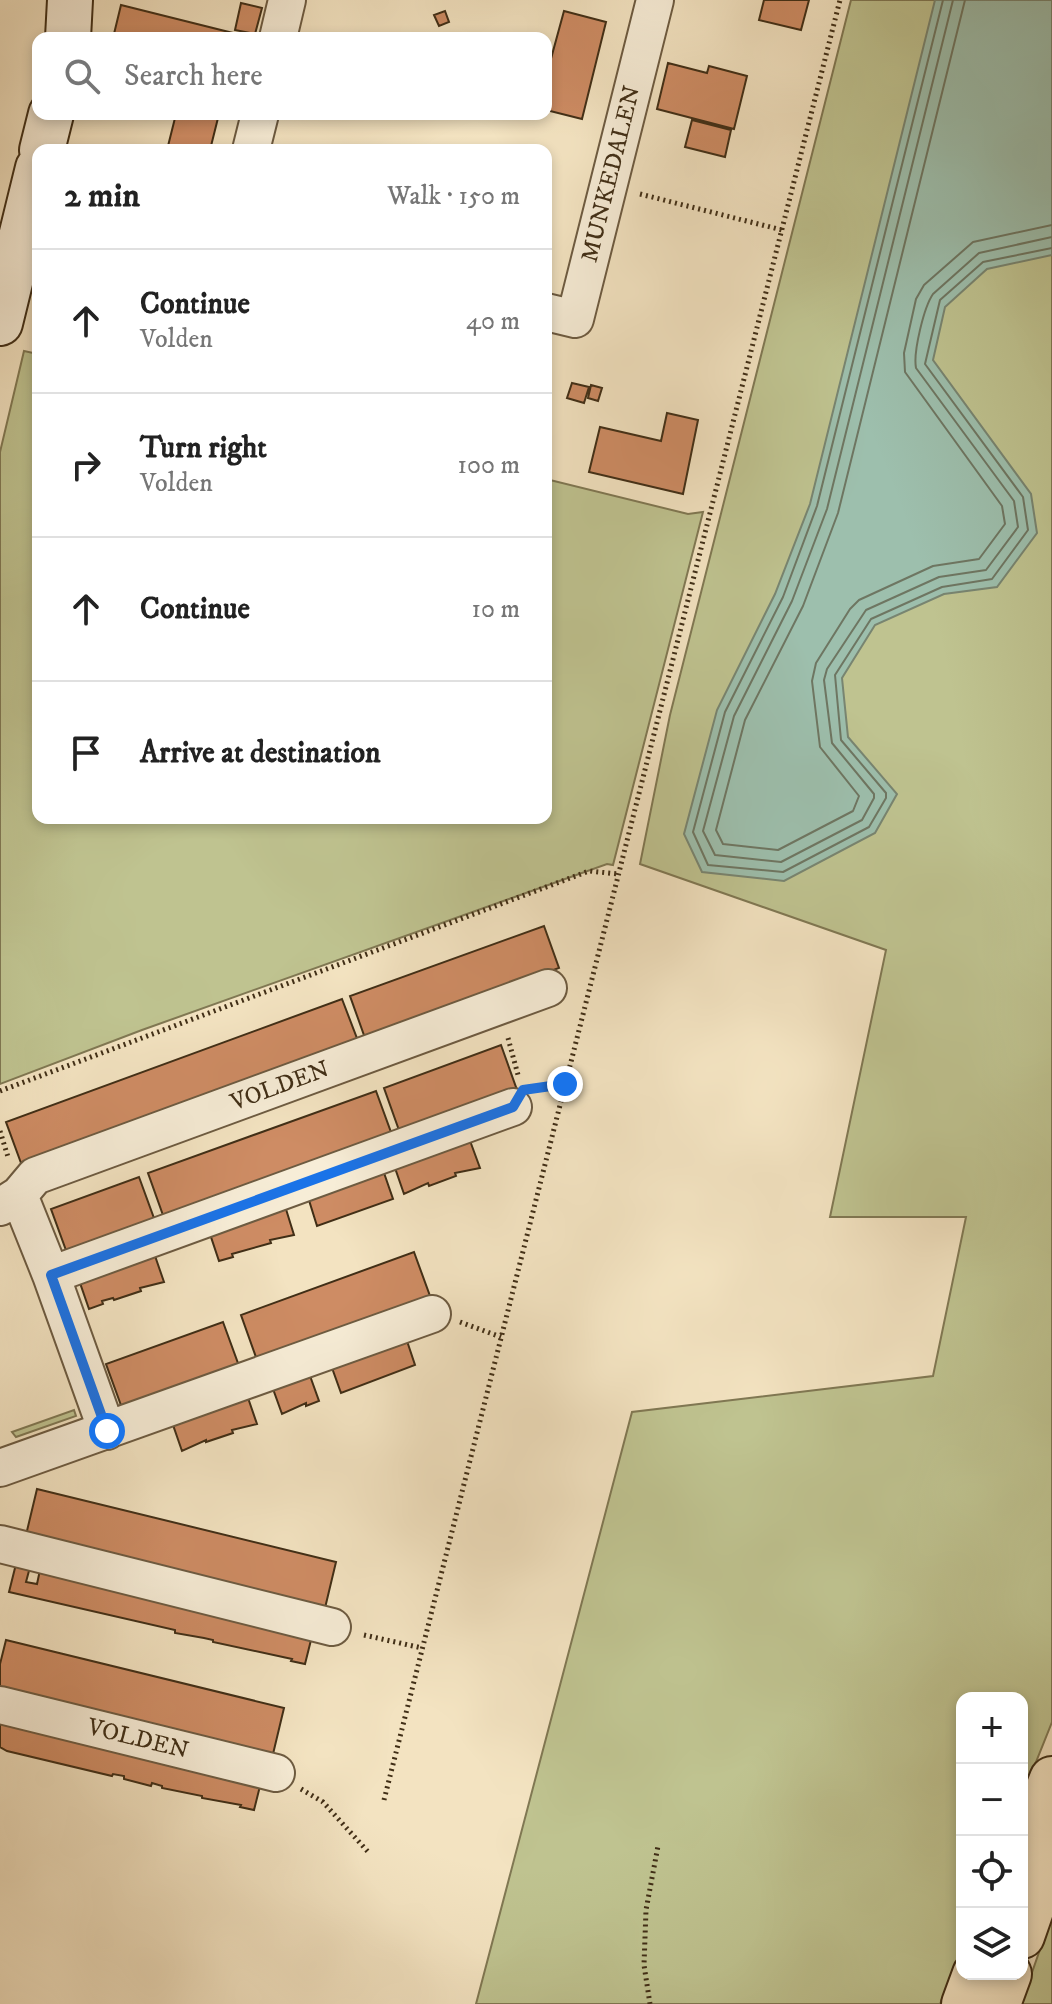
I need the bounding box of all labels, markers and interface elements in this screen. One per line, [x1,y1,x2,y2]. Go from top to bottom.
search box [32,32,552,120]
icon: search [60,54,104,98]
text: Search here [124,58,263,95]
street label: MUNKEDALEN [575,83,647,265]
text: 2 min [64,175,140,217]
text: Walk · 150 m [387,180,520,213]
text: Continue [140,286,250,323]
icon: ahead [64,299,108,343]
text: 40 m [466,305,520,338]
text: Volden [140,323,213,356]
text: Turn right [140,430,267,467]
icon: right [64,443,108,487]
text: 100 m [457,449,520,482]
text: Volden [140,467,213,500]
icon: ahead [64,587,108,631]
text: Continue [140,591,250,628]
text: 10 m [471,593,520,626]
icon: arrive [64,731,108,775]
text: Arrive at destination [140,735,381,772]
street label: VOLDEN [226,1054,334,1118]
route end [547,1066,583,1102]
route start [89,1413,125,1449]
map controls [956,1692,1028,1980]
button: + [956,1692,1028,1764]
street label: VOLDEN [83,1712,192,1766]
button: − [956,1764,1028,1836]
button: locate [956,1836,1028,1908]
button: layers [956,1908,1028,1980]

